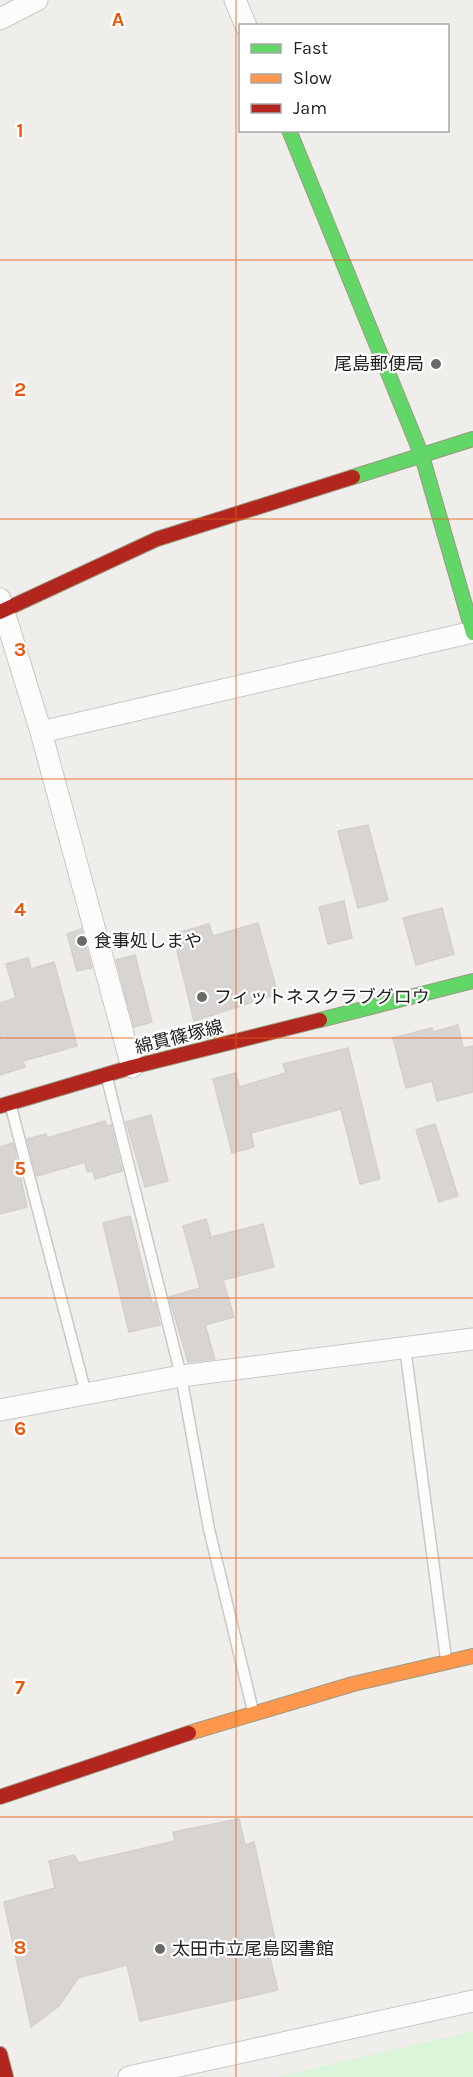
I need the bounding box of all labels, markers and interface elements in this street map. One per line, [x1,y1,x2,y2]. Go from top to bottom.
text: A [112,8,125,31]
legend [239,24,449,132]
text: Fast [293,37,328,59]
text: Slow [293,67,332,89]
text: Jam [293,97,327,119]
text: 1 [16,119,24,142]
place label: 尾島郵便局 [334,353,424,375]
marker: 尾島郵便局 [429,357,443,371]
text: 2 [14,378,26,401]
text: 3 [14,638,26,661]
text: 4 [14,898,26,921]
place label: 食事処しまや [94,930,202,952]
marker: 食事処しまや [75,934,89,948]
place label: フィットネスクラブグロウ [214,986,430,1008]
marker: フィットネスクラブグロウ [195,990,209,1004]
street label: 綿貫篠塚線 [133,1015,225,1059]
text: 5 [14,1157,26,1180]
text: 6 [14,1417,26,1440]
text: 7 [15,1676,25,1699]
text: 8 [14,1936,26,1959]
place label: 太田市立尾島図書館 [172,1938,334,1960]
marker: 太田市立尾島図書館 [153,1942,167,1956]

